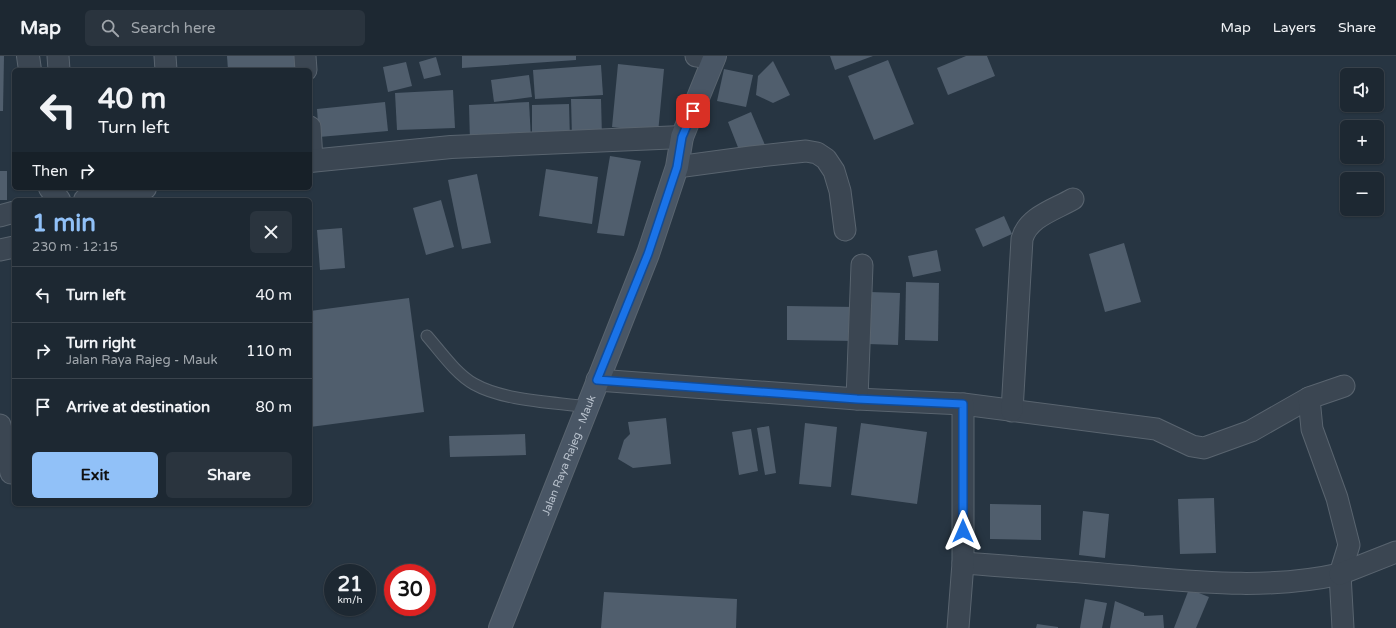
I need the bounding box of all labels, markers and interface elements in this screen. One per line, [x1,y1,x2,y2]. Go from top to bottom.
search box [85,10,365,46]
text: Map [20,17,61,39]
icon: search [99,17,121,39]
text: Search here [131,19,215,37]
text: Map [1221,19,1251,36]
text: Layers [1273,19,1316,36]
text: Share [1338,19,1376,36]
map controls [1340,68,1384,216]
button: sound [1340,68,1384,112]
text: 40 m [98,82,166,116]
icon: left [32,84,84,136]
pin [676,94,710,128]
icon: arrive [682,100,704,122]
text: Turn left [98,116,170,138]
button: + [1340,120,1384,164]
icon: right [76,160,98,182]
text: Then [32,162,68,180]
button: − [1340,172,1384,216]
text: 1 min [32,209,96,238]
button: close [250,211,292,253]
text: 230 m · 12:15 [32,239,118,255]
icon: left [32,284,54,306]
text: Turn left [66,286,126,304]
text: 40 m [255,286,292,304]
text: Turn right [66,334,136,352]
icon: right [32,340,54,362]
text: 110 m [246,342,292,360]
text: Jalan Raya Rajeg - Mauk [66,352,218,368]
street label: Jalan Raya Rajeg - Mauk [539,393,599,517]
icon: arrive [32,396,54,418]
text: Arrive at destination [66,398,210,416]
text: 80 m [255,398,292,416]
button: Exit [32,452,158,498]
button: Share [166,452,292,498]
position arrow [942,510,984,552]
speed limit sign: 30 [384,564,436,616]
text: 21 [337,573,363,597]
text: km/h [337,594,363,606]

